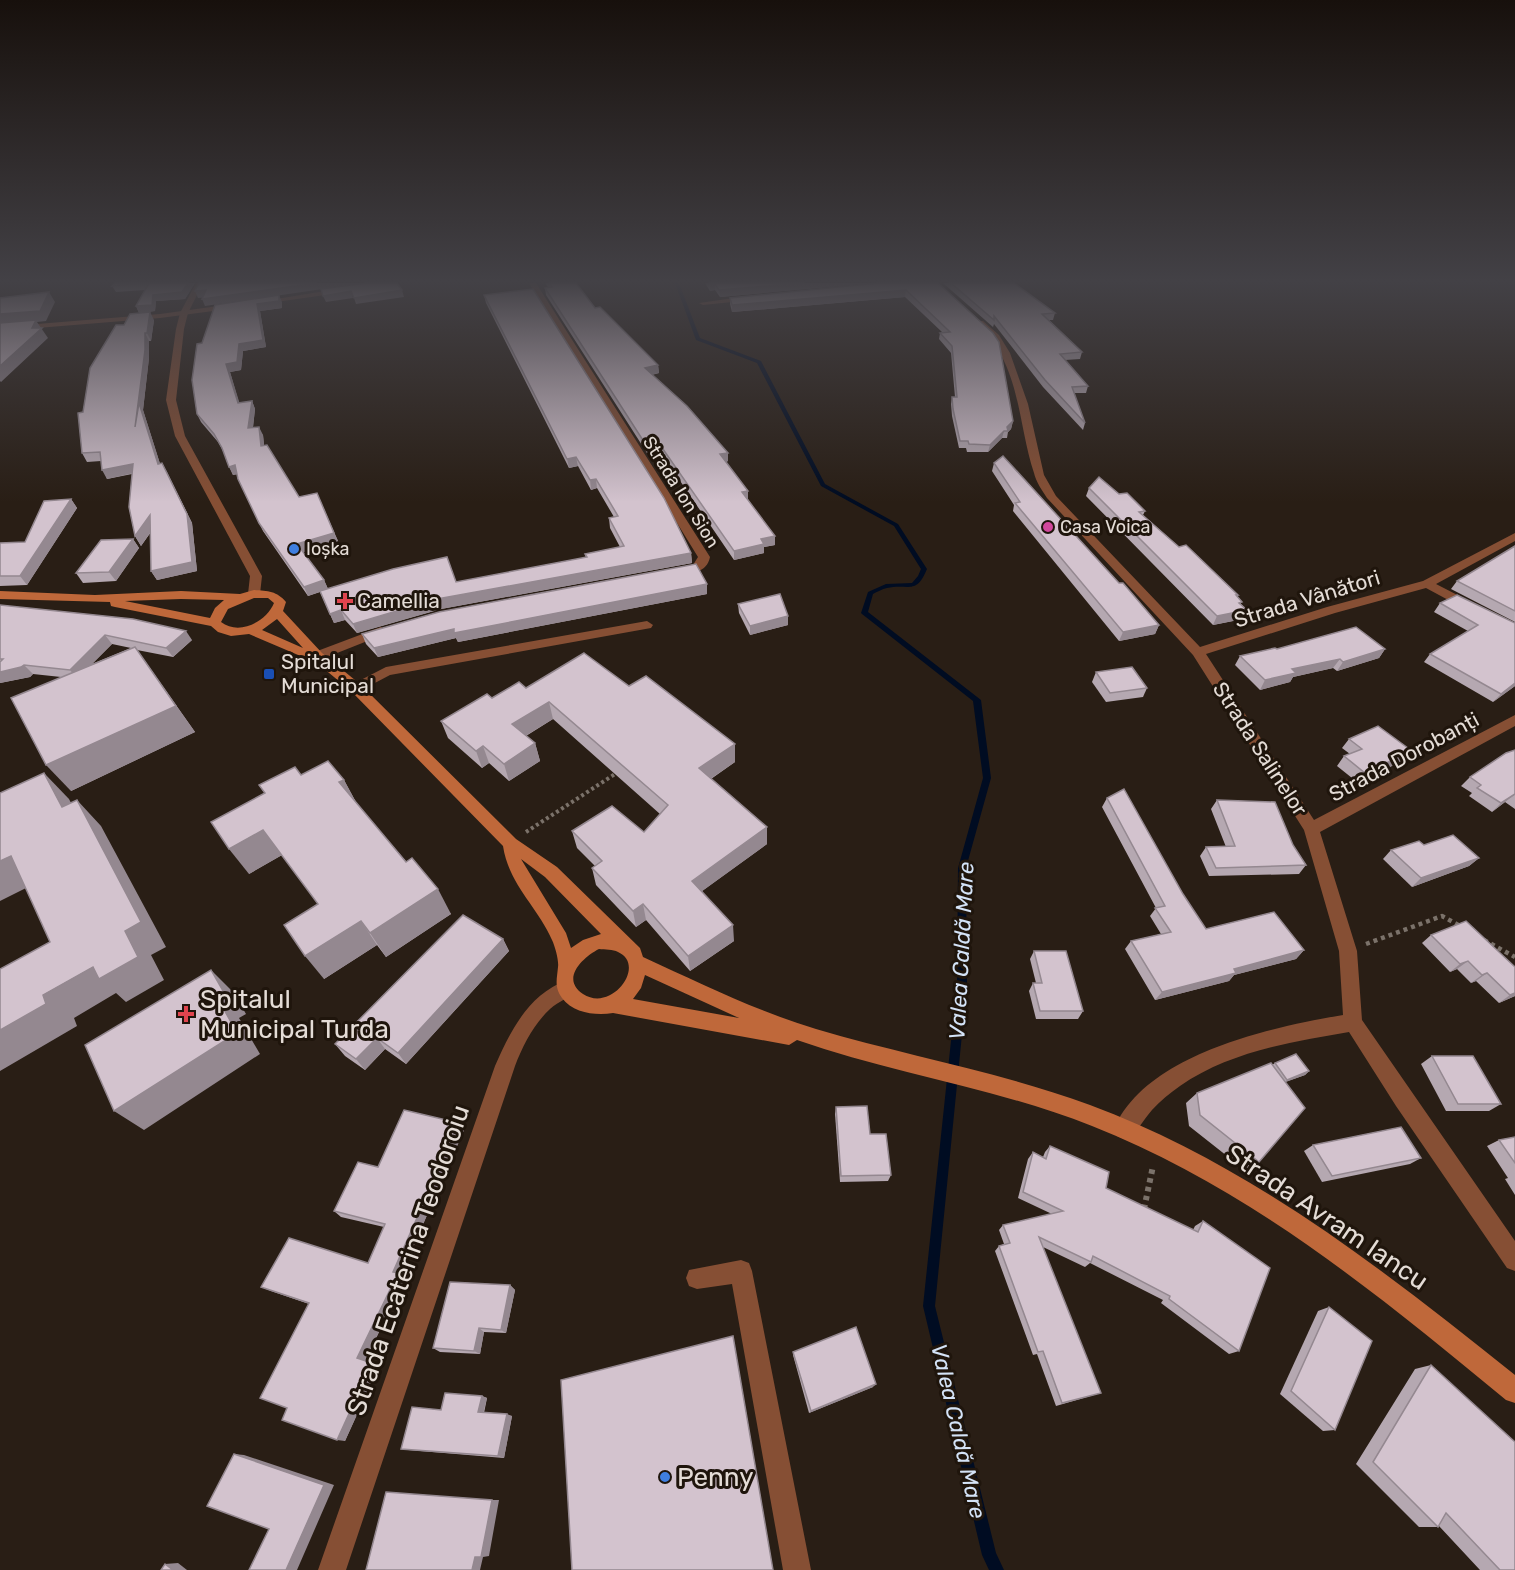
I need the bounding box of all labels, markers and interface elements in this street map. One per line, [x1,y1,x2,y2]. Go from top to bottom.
street label: Strada Ion Sion [638,432,724,552]
place label: Casa Voica [1060,516,1150,538]
marker: Casa Voica [1041,520,1055,534]
place label: Ioșka [306,538,349,560]
marker: Ioșka [287,542,301,556]
street label: Strada Vânători [1231,564,1383,633]
place label: Camellia [357,588,440,613]
marker: Camellia [338,594,352,608]
place label: Spitalul Municipal [281,649,374,698]
marker: Spitalul Municipal [262,667,276,681]
street label: Strada Salinelor [1208,677,1313,820]
street label: Strada Dorobanți [1325,707,1483,807]
water label: Valea Caldă Mare [943,861,980,1041]
place label: Spitalul Municipal Turda [200,984,389,1045]
marker: Spitalul Municipal Turda [177,1005,195,1023]
street label: Strada Ecaterina Teodoroiu [341,1101,476,1420]
street label: Strada Avram Iancu [1220,1138,1434,1297]
water label: Valea Caldă Mare [925,1341,992,1521]
place label: Penny [677,1462,754,1493]
marker: Penny [658,1470,672,1484]

